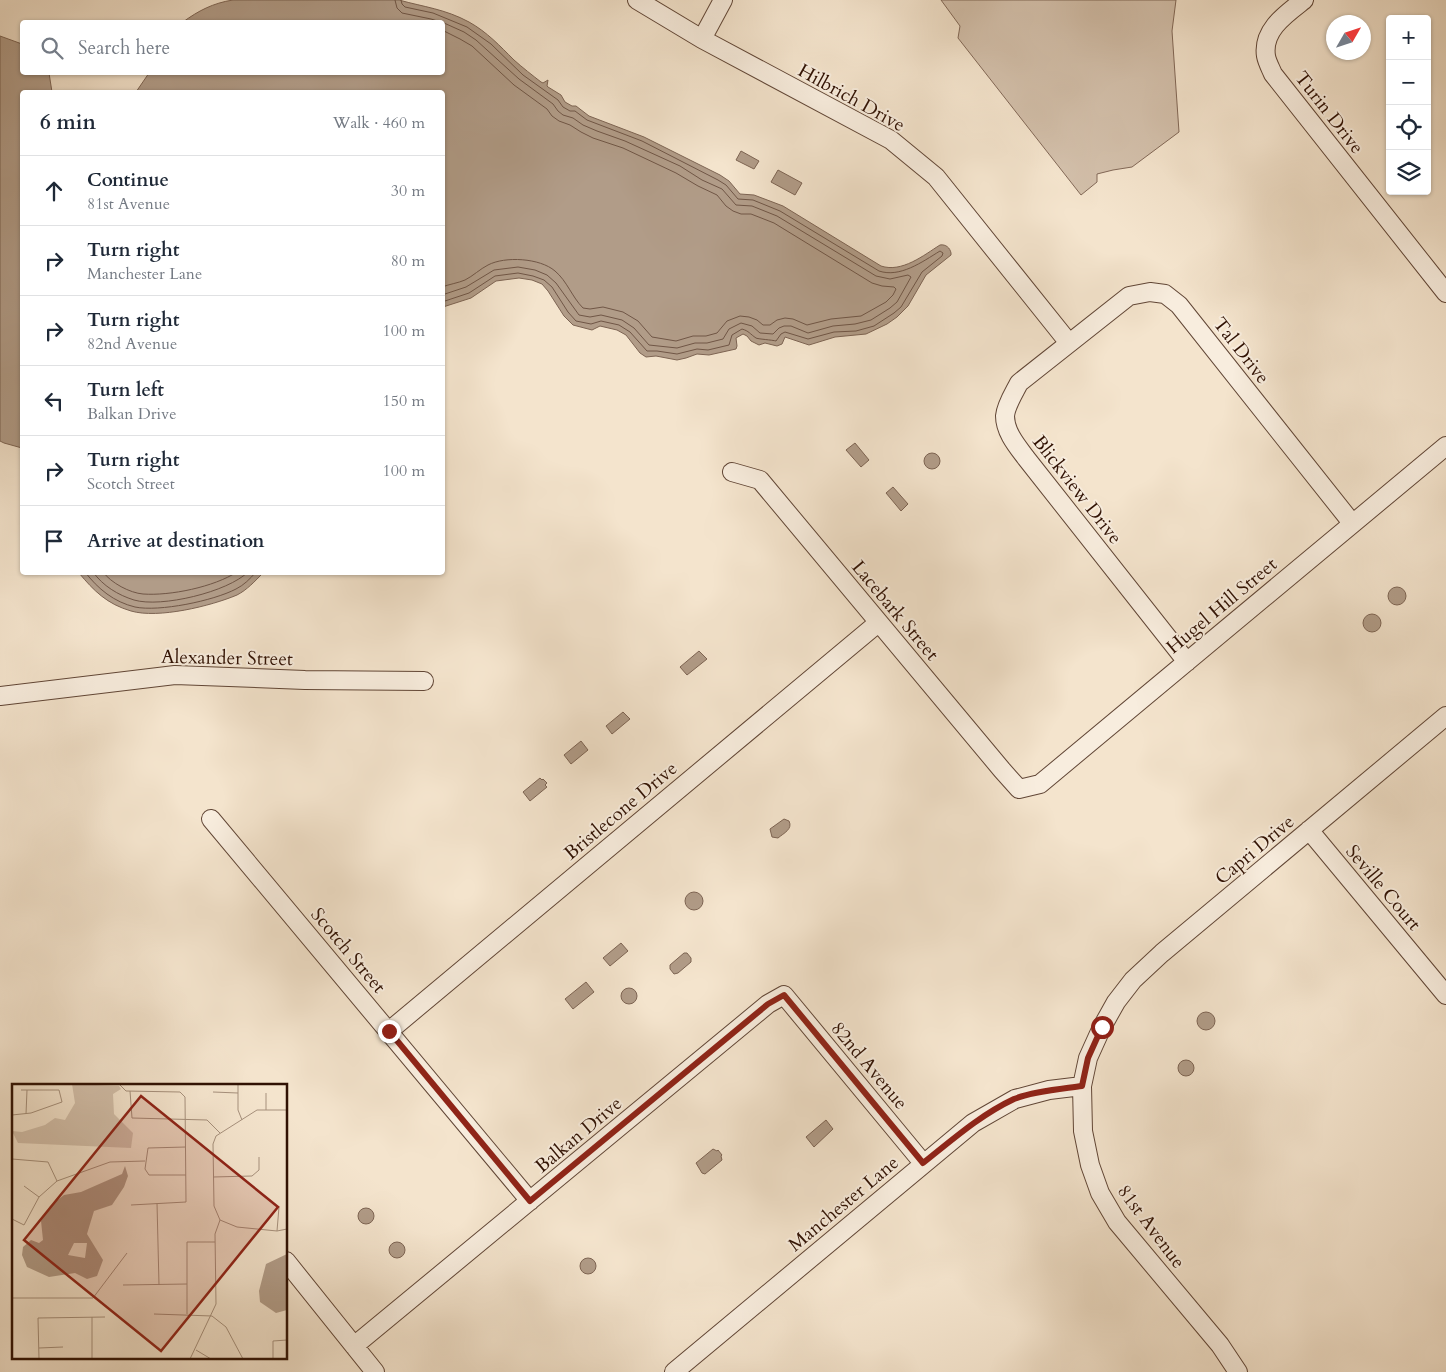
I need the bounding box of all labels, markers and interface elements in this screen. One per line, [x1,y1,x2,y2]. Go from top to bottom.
north arrow [1326,15,1371,60]
map controls [1386,15,1431,195]
button: + [1386,15,1431,60]
search box [20,20,445,75]
icon: search [38,34,66,62]
text: Search here [78,35,170,61]
street label: Hilbrich Drive [793,58,910,138]
button: − [1386,60,1431,105]
street label: Turin Drive [1289,66,1370,159]
button: locate [1386,105,1431,150]
text: 6 min [40,108,96,137]
text: Walk · 460 m [333,112,425,134]
button: layers [1386,150,1431,195]
text: Continue [87,167,169,193]
icon: ahead [40,177,68,205]
text: 30 m [391,180,425,202]
text: 81st Avenue [87,193,170,215]
text: Turn right [87,237,179,263]
icon: right [40,247,68,275]
text: 80 m [391,250,425,272]
text: Manchester Lane [87,263,202,285]
text: Turn right [87,307,179,333]
street label: Tal Drive [1207,312,1275,389]
icon: right [40,317,68,345]
text: 100 m [383,320,425,342]
text: 82nd Avenue [87,333,177,355]
text: Turn left [87,377,164,403]
icon: left [40,387,68,415]
text: 150 m [383,390,425,412]
text: Balkan Drive [87,403,176,425]
street label: Blickview Drive [1026,430,1128,550]
text: Turn right [87,447,179,473]
icon: right [40,457,68,485]
text: 100 m [383,460,425,482]
text: Scotch Street [87,473,175,495]
icon: arrive [40,527,68,555]
text: Arrive at destination [87,528,264,554]
street label: Hugel Hill Street [1161,552,1283,660]
street label: Lacebark Street [846,555,945,666]
street label: Alexander Street [161,644,293,672]
street label: Bristlecone Drive [559,756,683,866]
street label: Capri Drive [1209,809,1300,891]
street label: Seville Court [1340,839,1427,936]
street label: Scotch Street [305,902,392,999]
street label: 82nd Avenue [825,1016,914,1115]
route start [1091,1016,1114,1039]
route end [378,1020,401,1043]
inset map [12,1084,288,1360]
street label: Balkan Drive [530,1091,628,1179]
street label: Manchester Lane [783,1150,904,1258]
street label: 81st Avenue [1111,1179,1191,1274]

